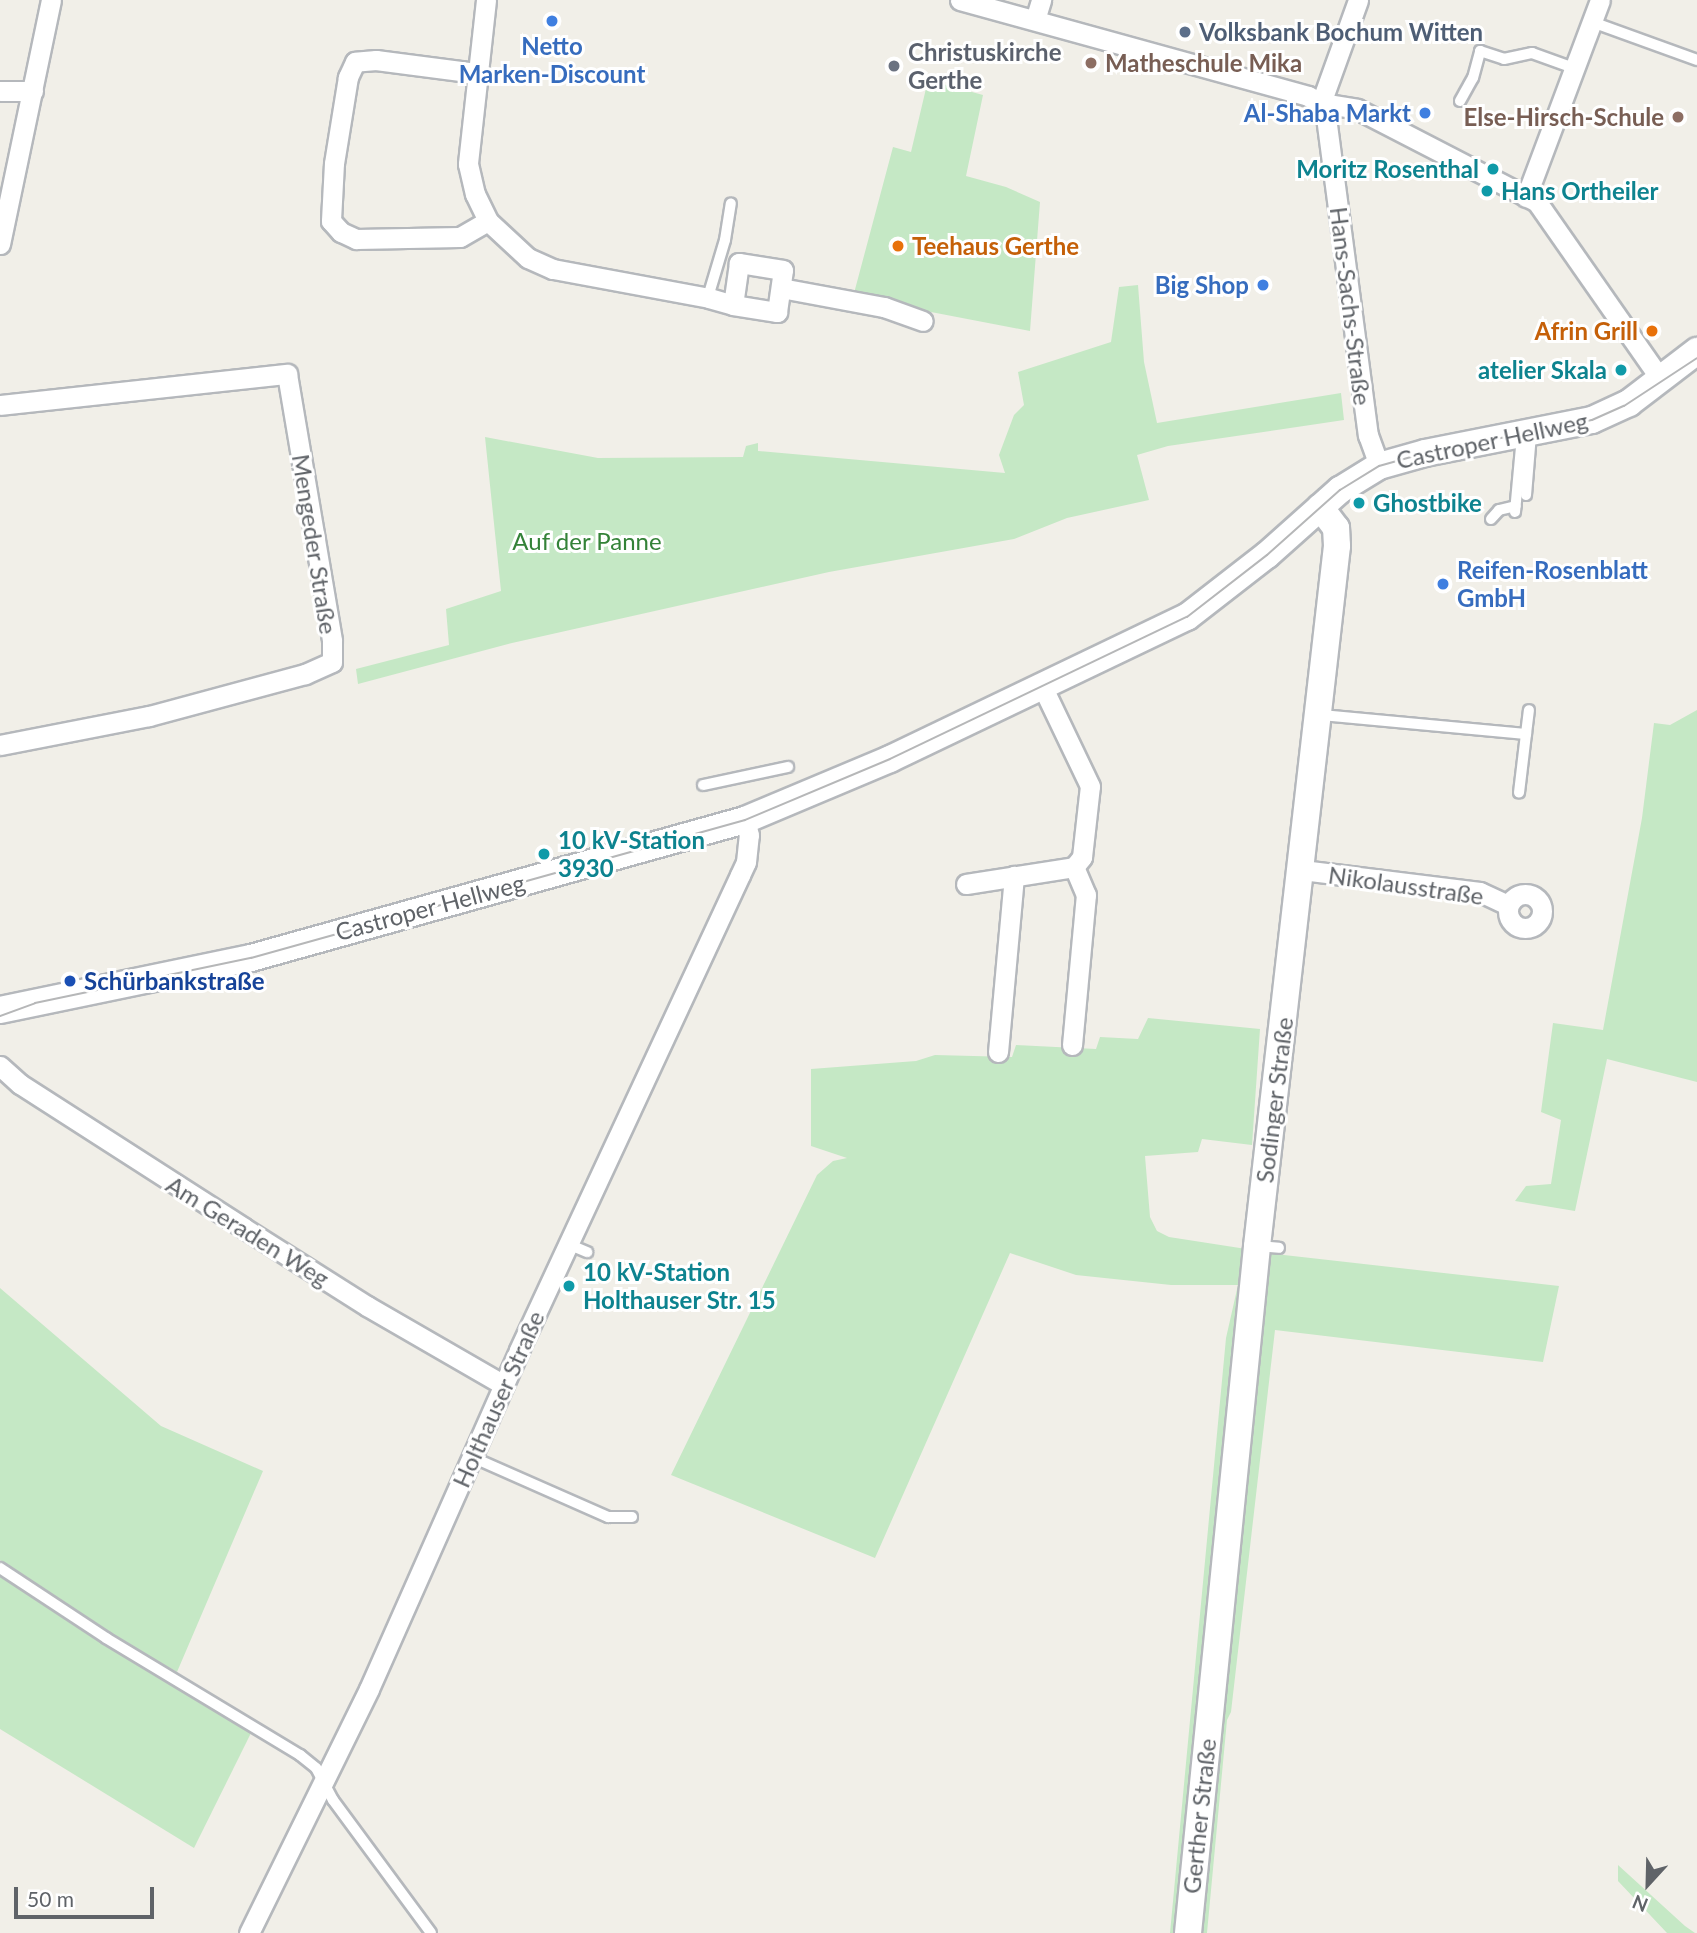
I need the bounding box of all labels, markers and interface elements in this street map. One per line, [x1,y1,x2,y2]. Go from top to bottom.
marker: Netto Marken-Discount [544,13,560,29]
place label: Volksbank Bochum Witten [1199,18,1483,46]
marker: Volksbank Bochum Witten [1177,24,1193,40]
place label: Netto Marken-Discount [459,32,645,88]
place label: Christuskirche Gerthe [908,38,1061,94]
place label: Matheschule Mika [1105,49,1302,77]
marker: Matheschule Mika [1083,55,1099,71]
marker: Christuskirche Gerthe [886,58,902,74]
place label: Al-Shaba Markt [1244,99,1411,127]
place label: Else-Hirsch-Schule [1463,103,1664,131]
marker: Al-Shaba Markt [1417,105,1433,121]
marker: Else-Hirsch-Schule [1670,109,1686,125]
place label: Moritz Rosenthal [1296,155,1479,183]
marker: Moritz Rosenthal [1485,161,1501,177]
place label: Hans Ortheiler [1501,177,1659,205]
marker: Hans Ortheiler [1479,183,1495,199]
street label: Hans-Sachs-Straße [1325,205,1377,407]
place label: Teehaus Gerthe [912,232,1079,260]
marker: Teehaus Gerthe [890,238,906,254]
place label: Big Shop [1155,271,1249,299]
marker: Big Shop [1255,277,1271,293]
place label: Afrin Grill [1535,317,1638,345]
marker: Afrin Grill [1644,323,1660,339]
place label: atelier Skala [1478,356,1607,384]
marker: atelier Skala [1613,362,1629,378]
street label: Castroper Hellweg [1393,406,1591,474]
street label: Mengeder Straße [287,452,343,636]
place label: Ghostbike [1373,489,1482,517]
marker: Ghostbike [1351,495,1367,511]
park label: Auf der Panne [512,527,662,555]
place label: Reifen-Rosenblatt GmbH [1457,556,1648,612]
marker: Reifen-Rosenblatt GmbH [1435,576,1451,592]
place label: 10 kV-Station 3930 [558,826,705,882]
marker: 10 kV-Station 3930 [536,846,552,862]
street label: Nikolausstraße [1327,860,1485,910]
street label: Castroper Hellweg [332,868,528,946]
place label: Schürbankstraße [84,967,265,995]
marker: Schürbankstraße [62,973,78,989]
street label: Sodinger Straße [1250,1015,1298,1185]
street label: Am Geraden Weg [161,1169,335,1293]
place label: 10 kV-Station Holthauser Str. 15 [583,1258,776,1314]
marker: 10 kV-Station Holthauser Str. 15 [561,1278,577,1294]
street label: Holthauser Straße [446,1306,550,1492]
street label: Gerther Straße [1176,1737,1222,1895]
north arrow [1613,1849,1683,1919]
scale bar [18,1874,158,1918]
text: 50 m [27,1886,74,1911]
text: N [1629,1891,1651,1917]

